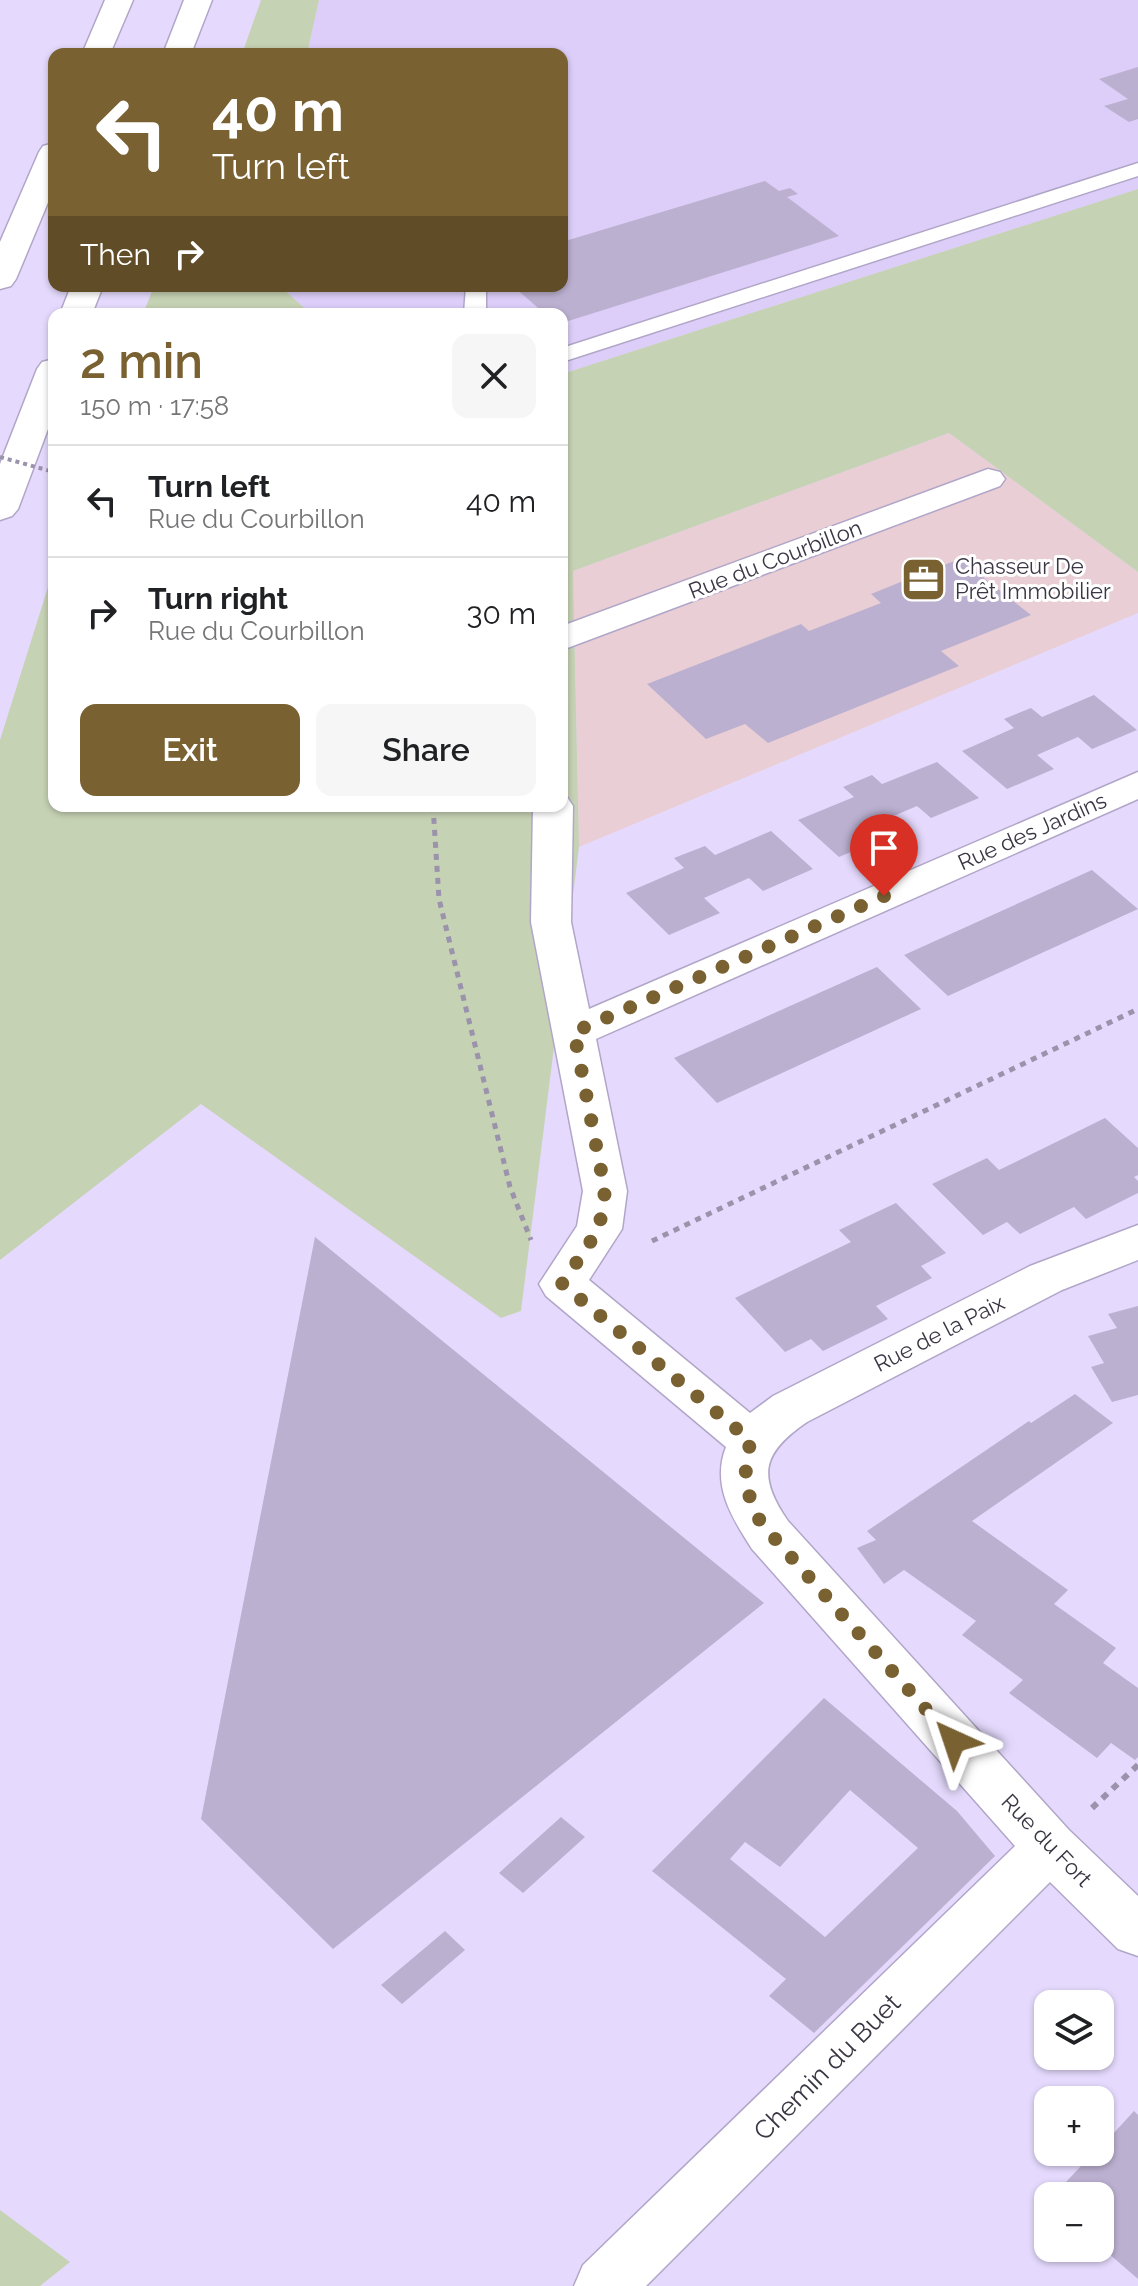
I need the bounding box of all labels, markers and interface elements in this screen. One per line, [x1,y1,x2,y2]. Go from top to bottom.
text: 40 m [212,78,344,144]
icon: left [80,80,184,184]
text: Turn left [212,145,350,187]
icon: right [167,232,211,276]
text: Then [80,237,151,272]
text: 2 min [80,333,203,389]
button: close [452,334,536,418]
text: 150 m · 17:58 [80,391,229,421]
text: Turn left [148,469,270,504]
icon: left [80,479,124,523]
text: 40 m [466,484,536,519]
text: Rue du Courbillon [148,504,365,534]
street label: Rue du Courbillon [685,514,865,604]
place label: Chasseur De Prêt Immobilier [955,553,1111,604]
office icon: Chasseur De Prêt Immobilier [900,555,948,603]
text: Turn right [148,581,288,616]
icon: right [80,591,124,635]
text: 30 m [466,596,536,631]
text: Rue du Courbillon [148,616,365,646]
button: Exit [80,704,300,796]
button: Share [316,704,536,796]
street label: Rue des Jardins [954,787,1110,875]
pin [850,814,918,896]
icon: arrive [862,826,906,870]
street label: Rue de la Paix [869,1289,1009,1377]
position arrow [912,1699,996,1783]
street label: Rue du Fort [996,1788,1098,1892]
street label: Chemin du Buet [748,1987,907,2146]
map controls [1034,1990,1114,2262]
button: layers [1034,1990,1114,2070]
button: + [1034,2086,1114,2166]
button: − [1034,2182,1114,2262]

